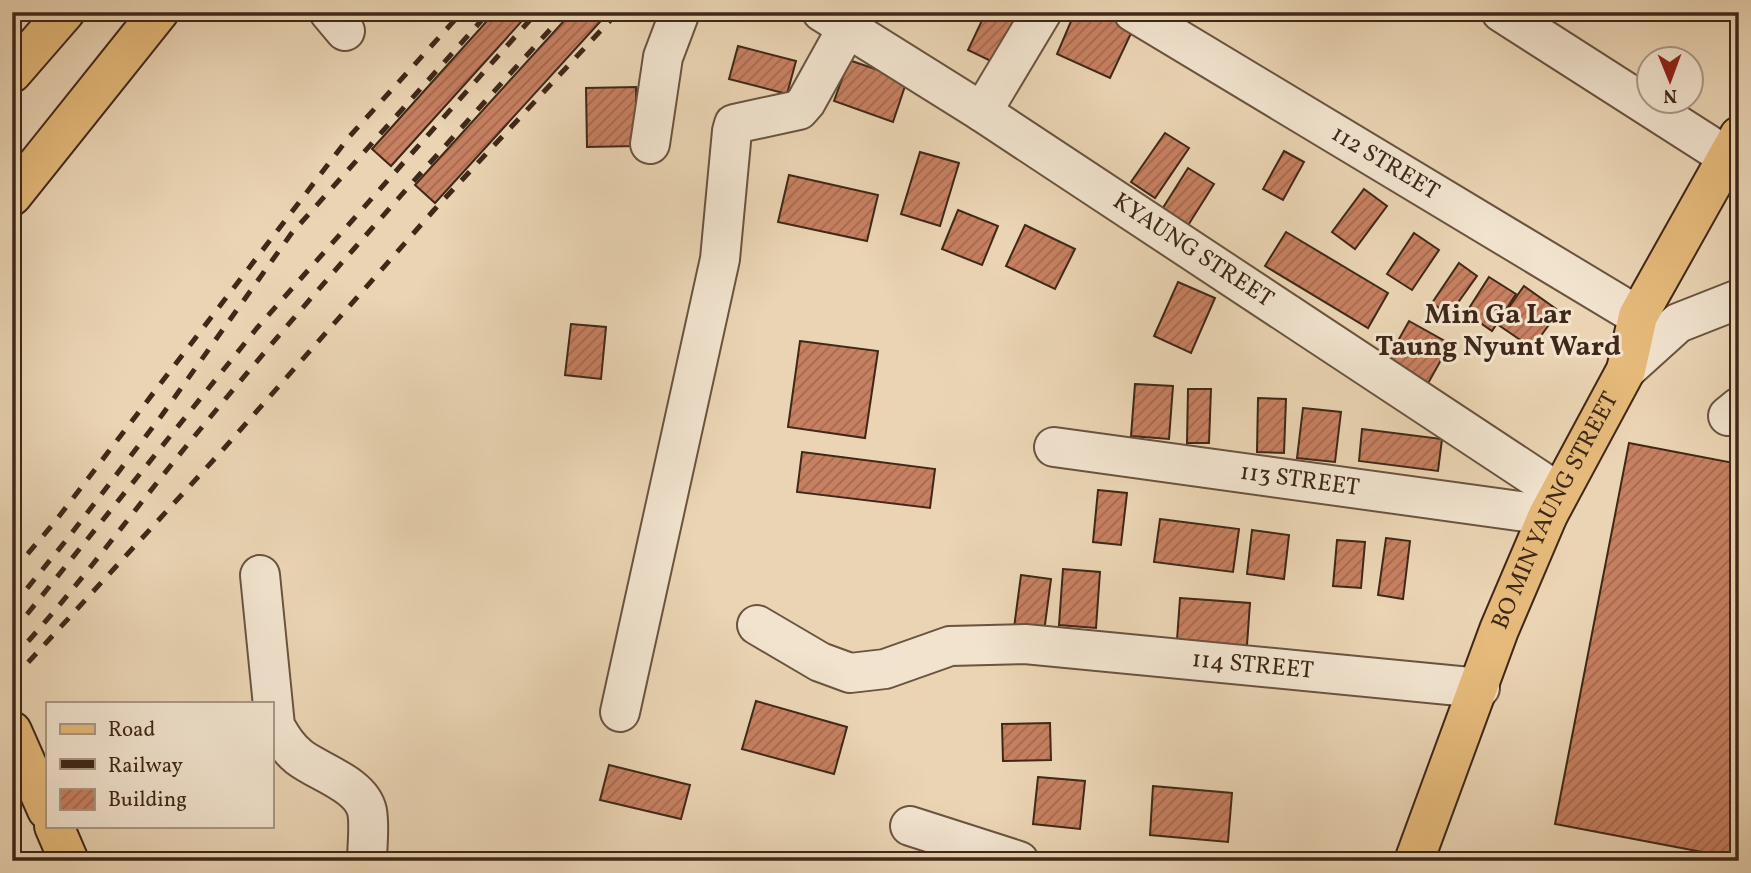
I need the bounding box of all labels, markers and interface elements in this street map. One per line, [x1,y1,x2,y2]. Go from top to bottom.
north arrow [1636,46,1706,116]
text: N [1663,82,1677,108]
street label: 112 STREET [1324,118,1445,209]
street label: KYAUNG STREET [1105,185,1280,317]
district label: Min Ga Lar Taung Nyunt Ward [1375,296,1621,367]
street label: BO MIN YAUNG STREET [1484,386,1628,635]
street label: 113 STREET [1238,456,1362,506]
street label: 114 STREET [1190,643,1315,689]
legend [46,702,273,828]
text: Road [108,716,155,745]
text: Railway [108,752,184,781]
text: Building [108,786,187,815]

